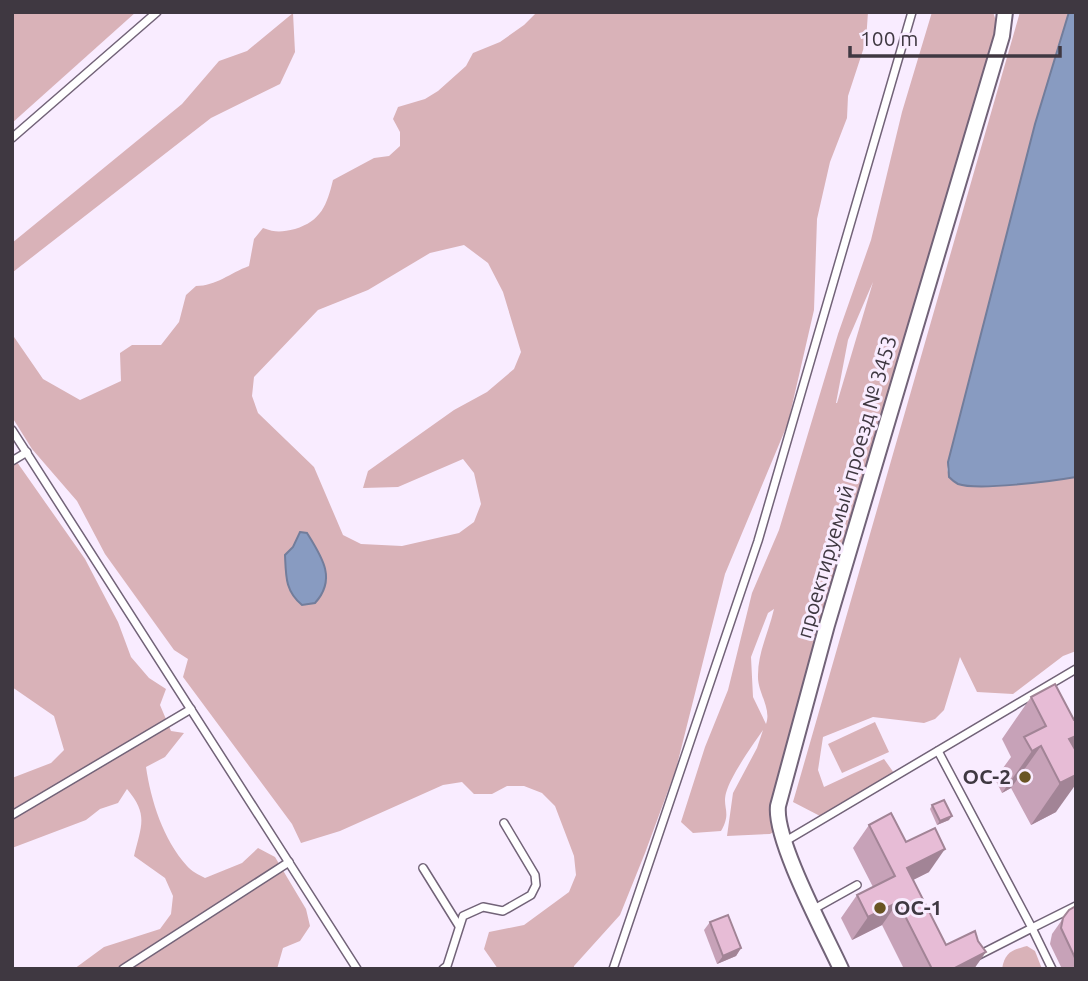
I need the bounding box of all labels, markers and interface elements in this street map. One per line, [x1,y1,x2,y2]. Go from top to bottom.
scale bar [850,14,1060,58]
text: 100 m [860,26,918,50]
street label: проектируемый проезд № 3453 [791,333,901,641]
place label: ОС-2 [963,764,1011,788]
marker: ОС-2 [1017,769,1033,785]
place label: ОС-1 [894,895,942,919]
marker: ОС-1 [872,900,888,916]

